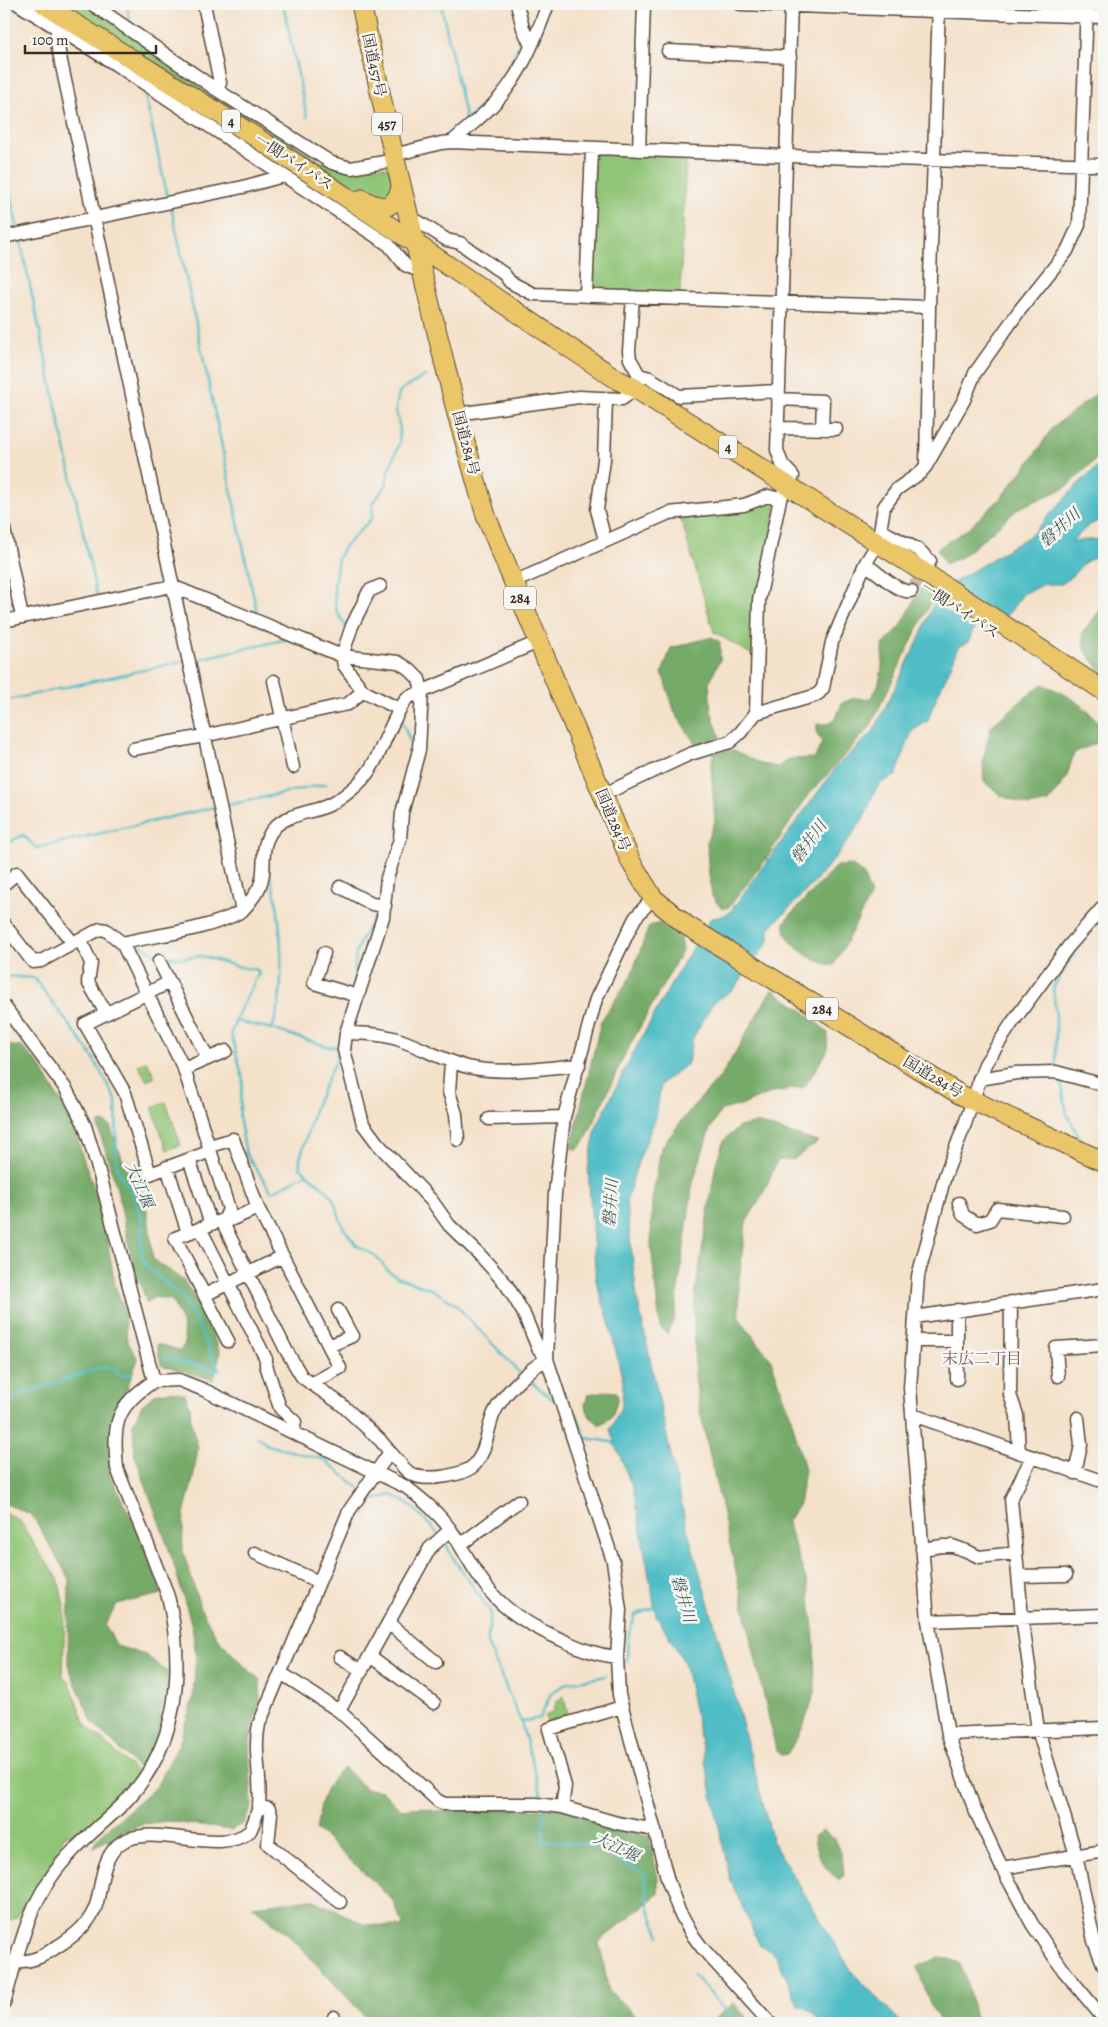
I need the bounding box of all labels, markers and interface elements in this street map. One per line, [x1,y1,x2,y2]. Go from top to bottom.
scale bar [25,22,156,54]
text: 100 m [32,30,69,50]
street label: 国道457号 [358,31,390,99]
road number: 4 [222,110,240,132]
road number: 457 [372,112,402,136]
street label: 一関バイパス [251,129,337,195]
street label: 国道284号 [448,408,484,478]
road number: 4 [719,436,737,458]
water label: 磐井川 [1035,502,1087,552]
street label: 一関バイパス [917,577,1003,643]
road number: 284 [504,586,536,610]
street label: 国道284号 [591,786,635,854]
water label: 磐井川 [786,815,833,868]
road number: 284 [806,998,838,1021]
street label: 国道284号 [899,1051,967,1103]
water label: 大江堰 [119,1159,160,1214]
water label: 磐井川 [598,1176,624,1228]
district label: 末広二丁目 [942,1348,1022,1370]
water label: 磐井川 [666,1573,701,1627]
water label: 大江堰 [590,1827,645,1868]

